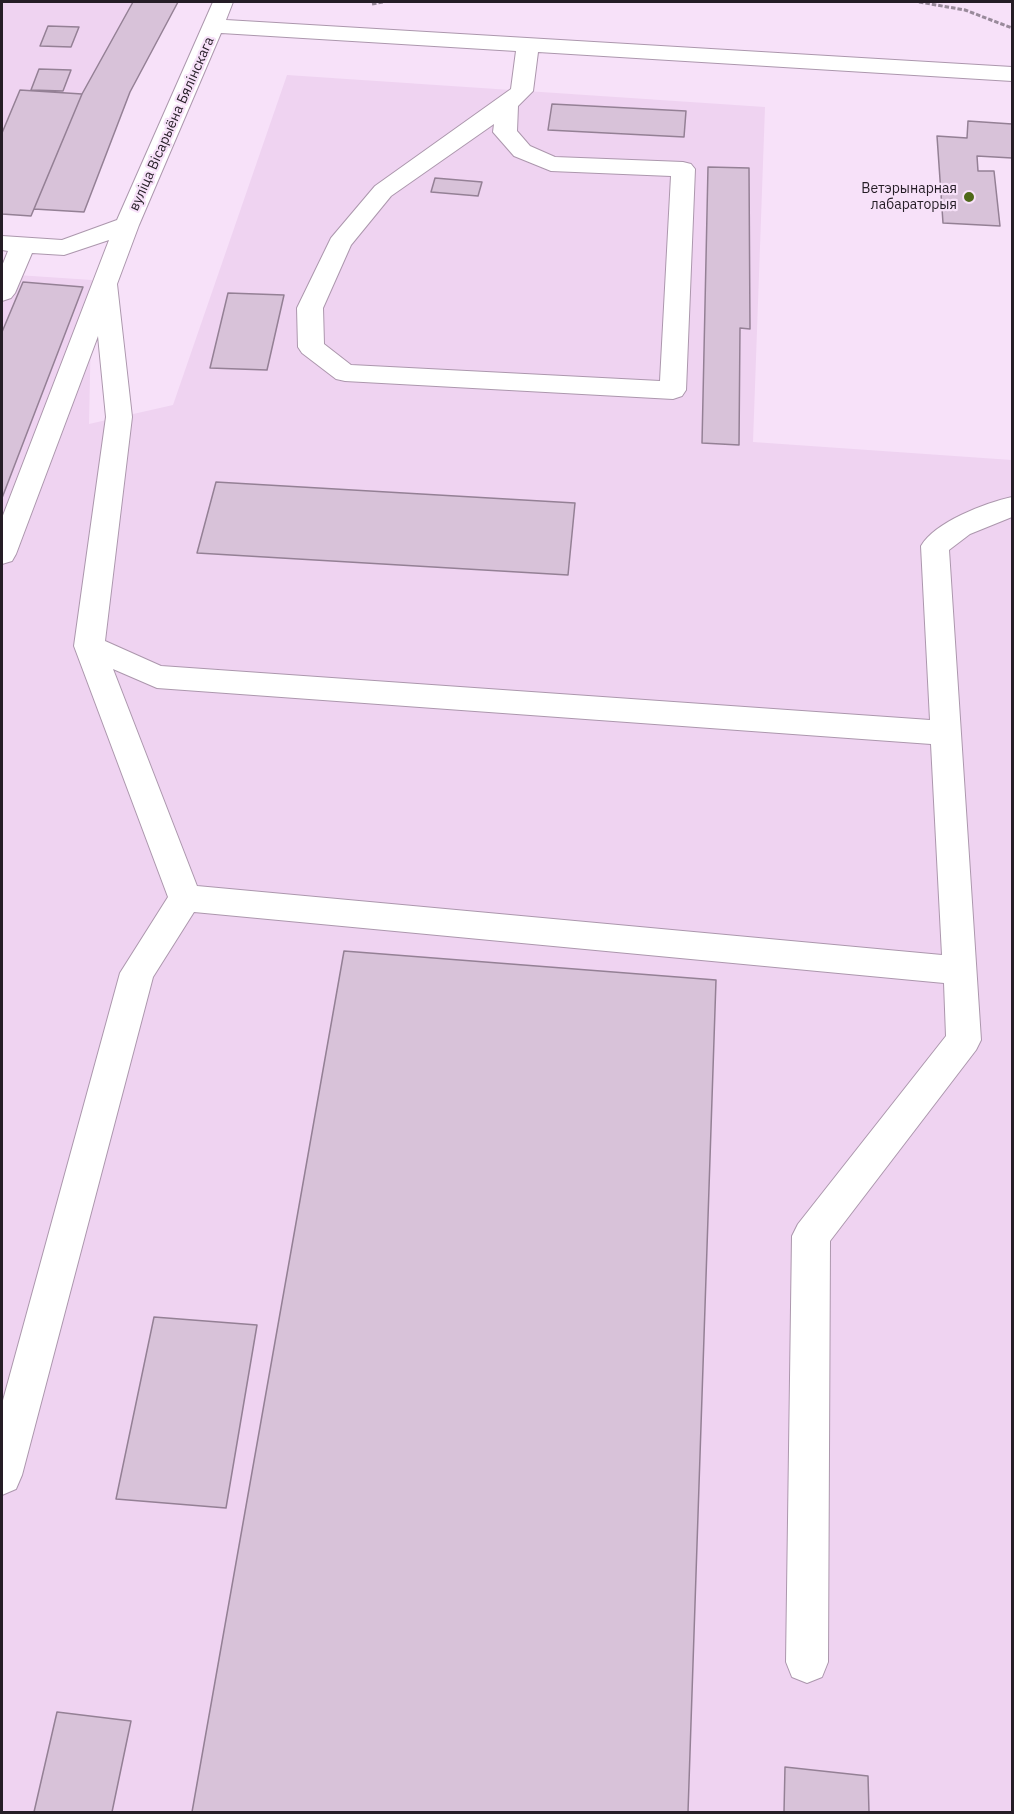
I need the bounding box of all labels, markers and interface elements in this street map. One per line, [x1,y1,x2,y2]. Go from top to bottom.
street label: вуліца Вісарыёна Бялінскага [126,34,218,214]
place label: Ветэрынарная лабараторыя [861,181,957,214]
marker: Ветэрынарная лабараторыя [962,190,976,204]

